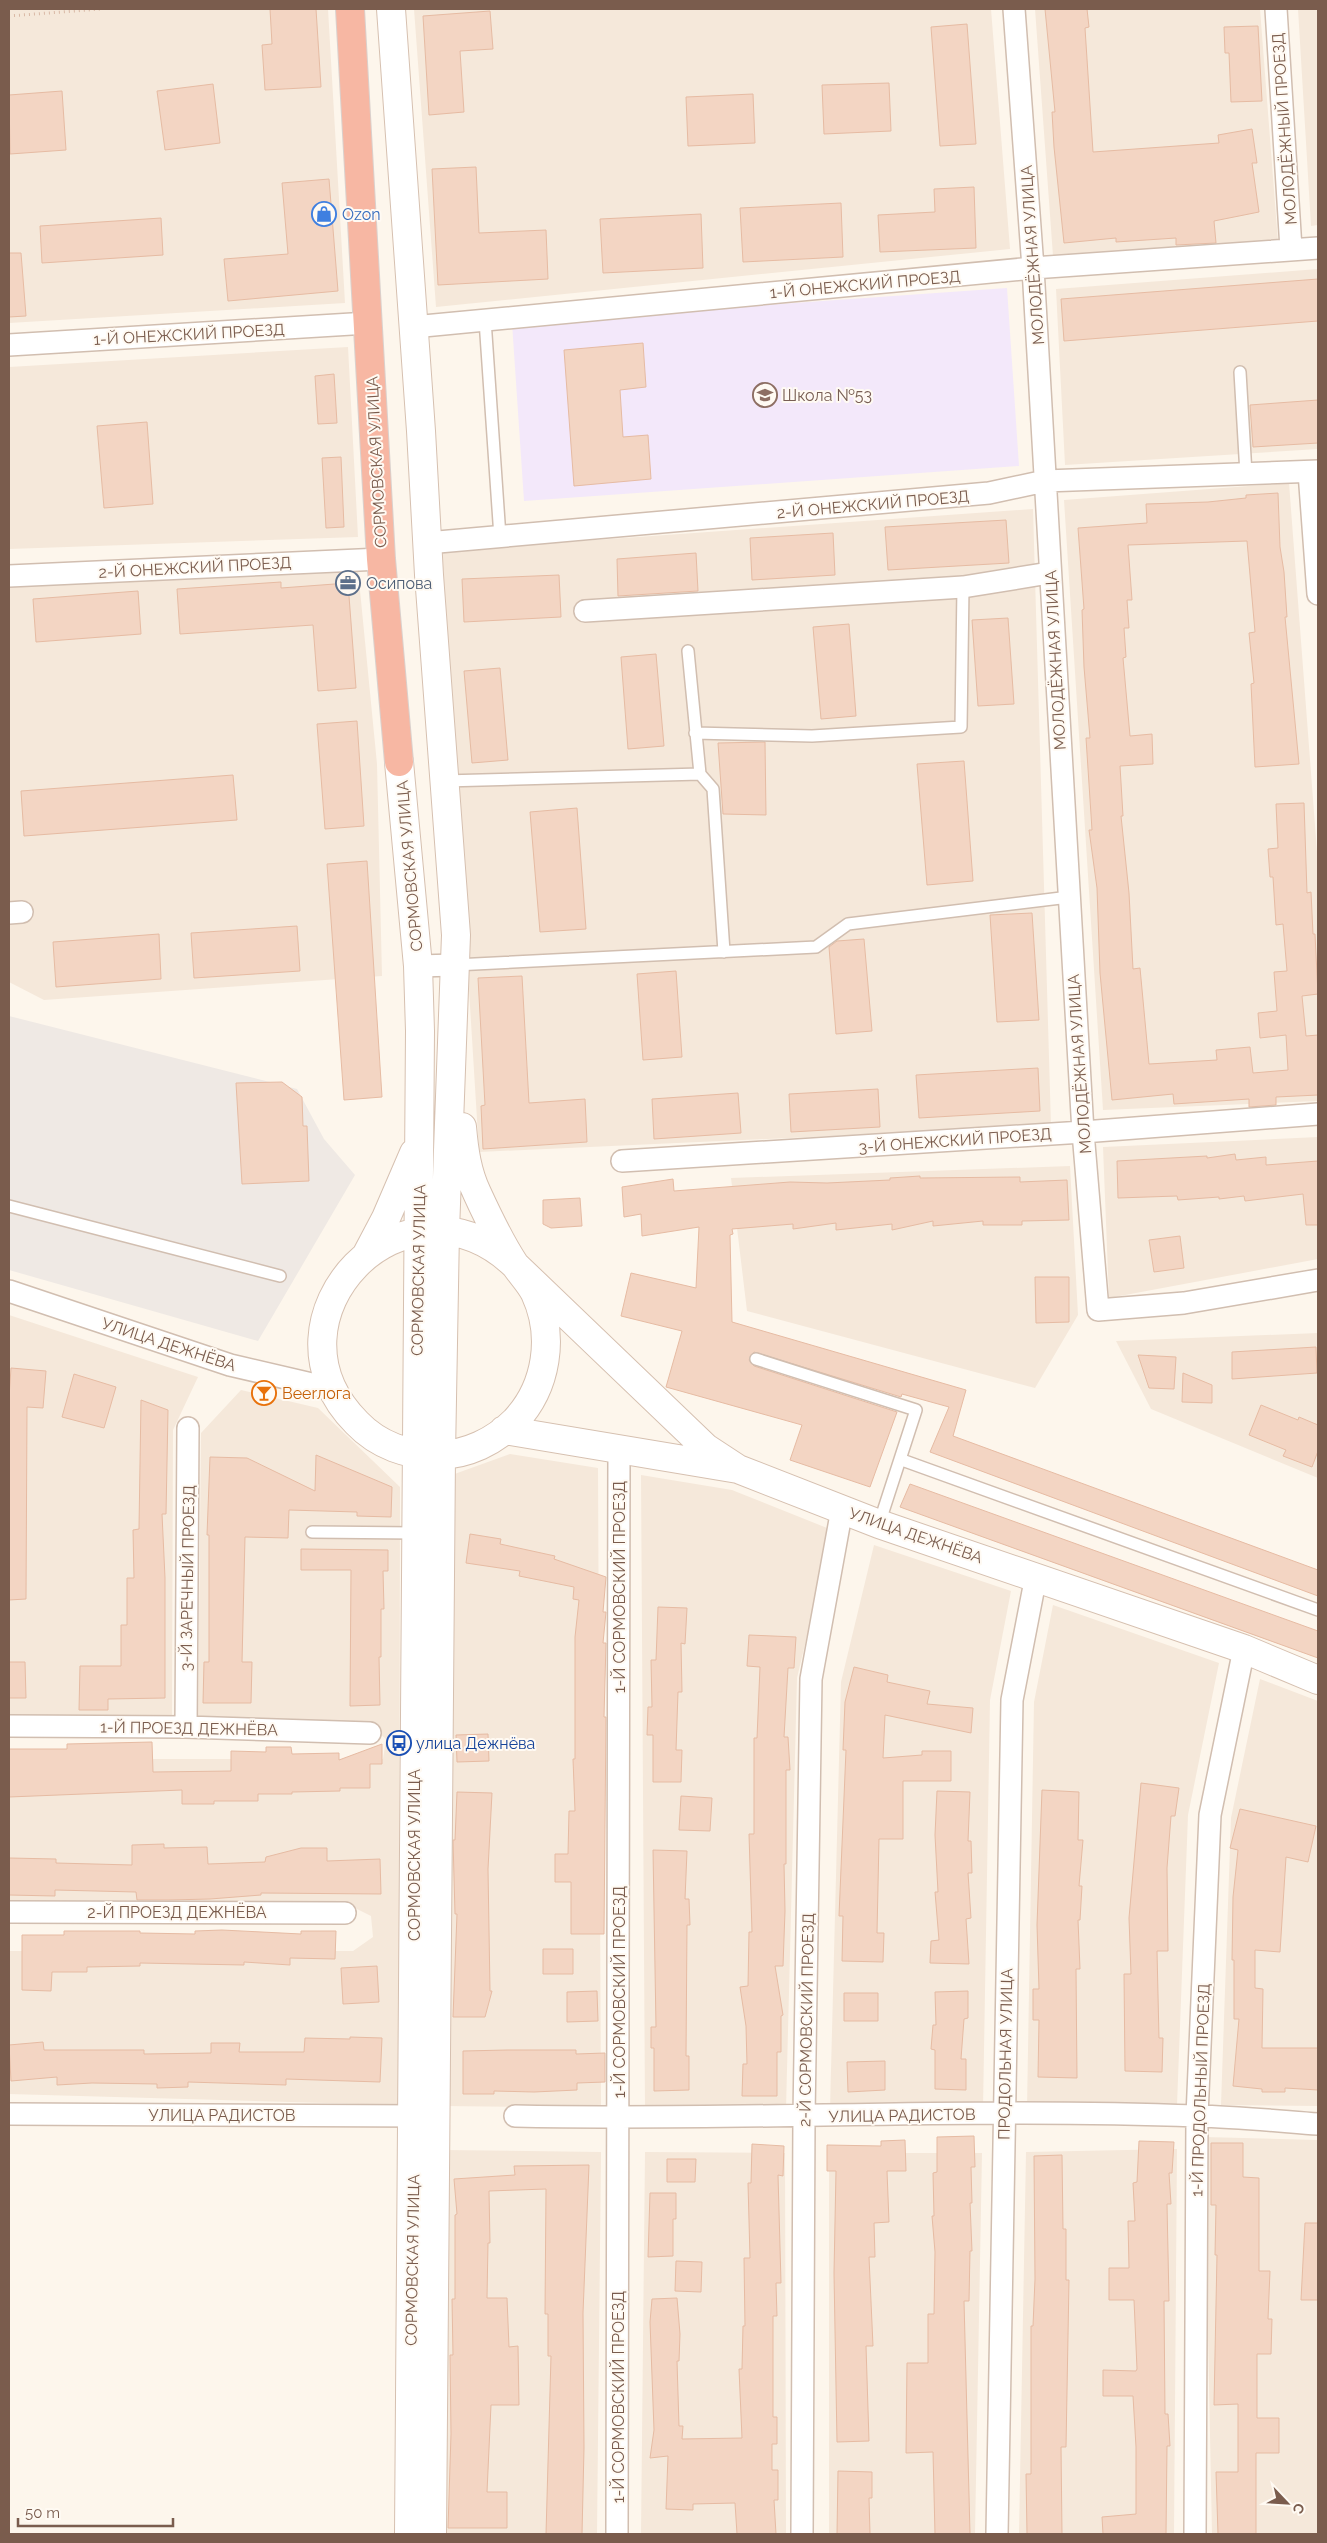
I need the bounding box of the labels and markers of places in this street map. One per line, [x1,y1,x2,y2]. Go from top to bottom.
shop icon: Ozon [311,201,337,227]
place label: Ozon [342,205,381,224]
school or university icon: Школа №53 [752,382,778,408]
place label: Школа №53 [782,386,872,405]
office icon: Осипова [335,570,361,596]
place label: Осипова [366,574,432,593]
bar icon: Beerлога [251,1380,277,1406]
place label: Beerлога [282,1384,351,1403]
bus stop icon: улица Дежнёва [386,1730,412,1756]
place label: улица Дежнёва [416,1734,535,1753]

